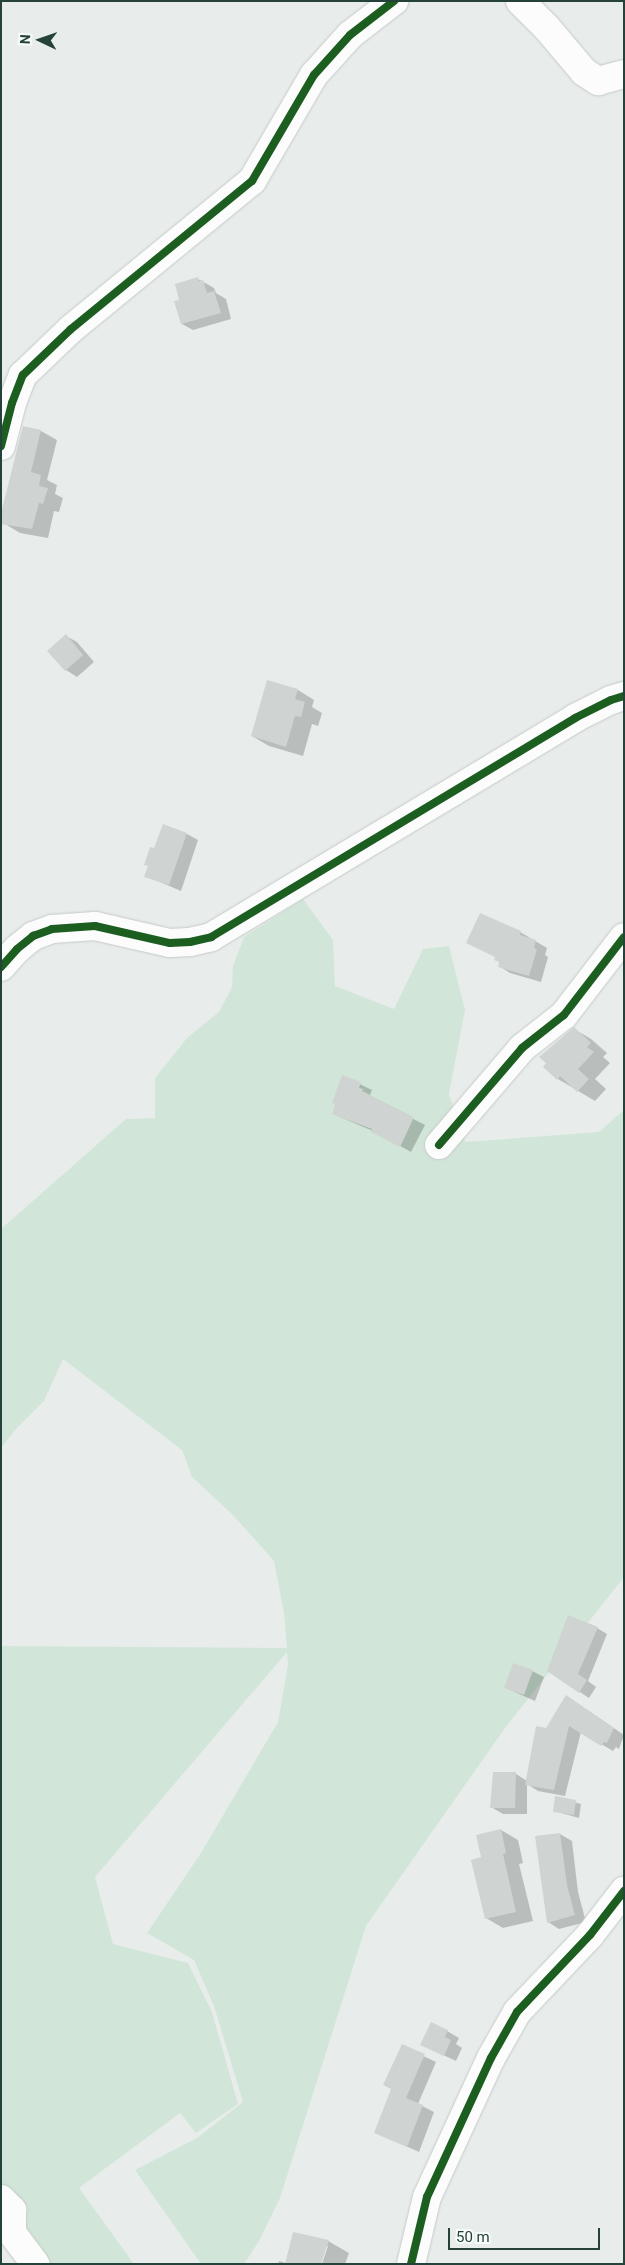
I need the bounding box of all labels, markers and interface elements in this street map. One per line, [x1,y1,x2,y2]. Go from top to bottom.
north arrow [15,15,65,65]
text: N [17,34,33,45]
scale bar [450,2218,602,2250]
text: 50 m [456,2228,490,2246]

